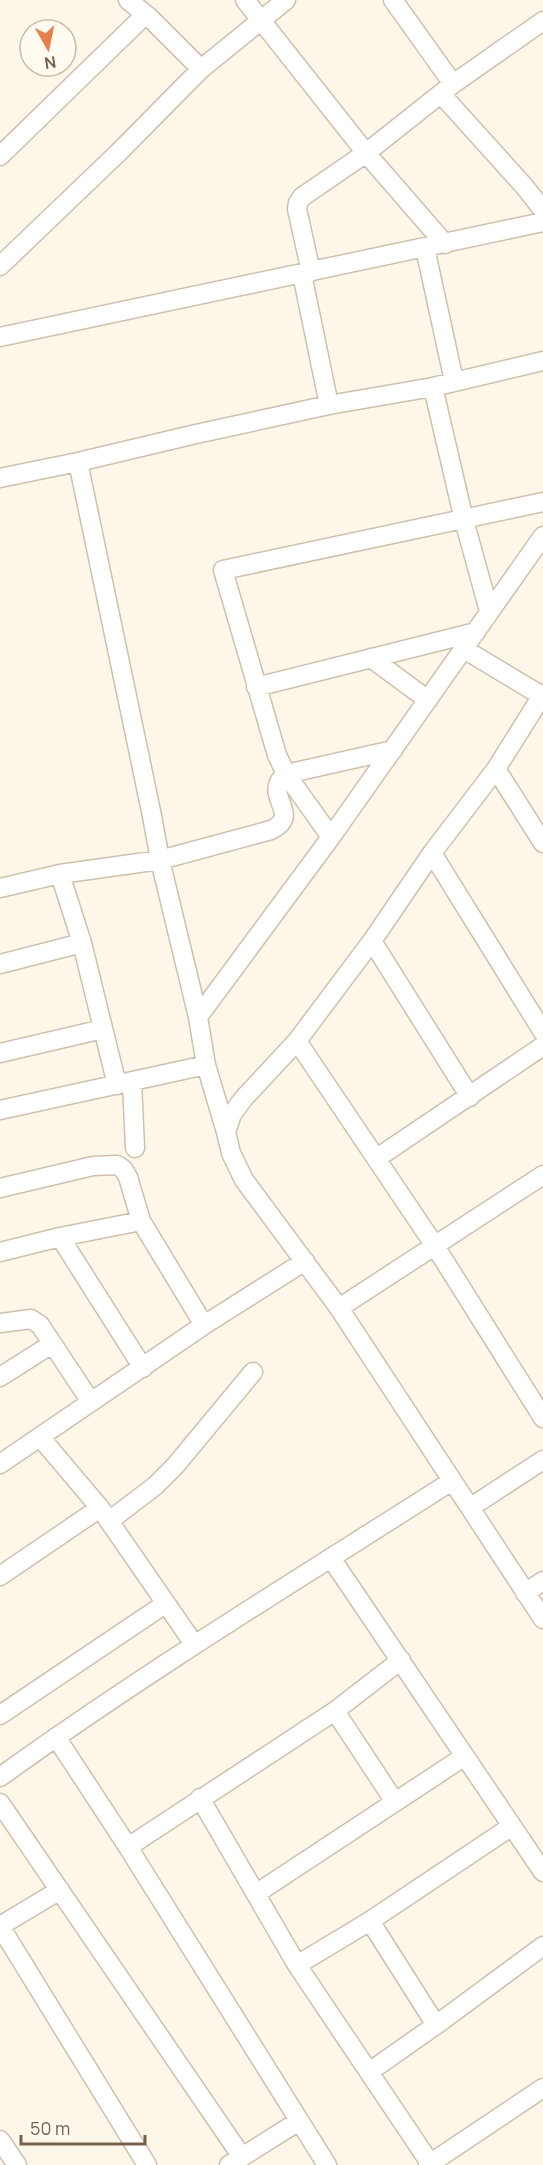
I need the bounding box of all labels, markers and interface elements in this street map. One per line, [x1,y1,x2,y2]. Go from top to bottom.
north arrow [18,18,78,78]
text: N [43,51,58,75]
scale bar [21,2108,146,2146]
text: 50 m [30,2116,70,2140]

